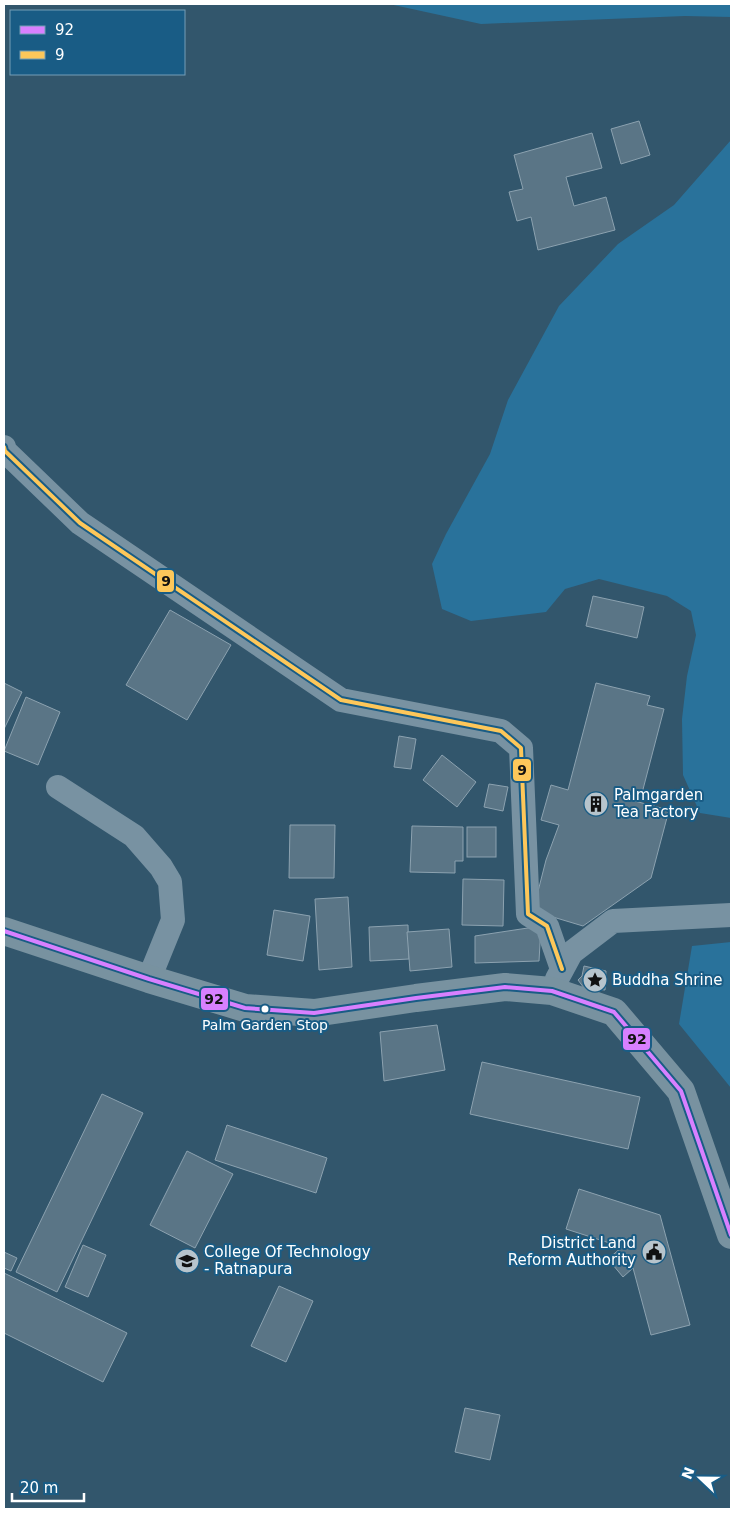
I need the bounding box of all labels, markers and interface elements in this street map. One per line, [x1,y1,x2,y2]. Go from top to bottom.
legend [10,10,185,75]
text: 92 [55,21,74,39]
text: 9 [55,46,65,64]
line badge: 9 [156,569,175,593]
text: 9 [161,573,171,589]
line badge: 9 [512,758,532,782]
text: 9 [517,762,527,778]
place label: Palmgarden Tea Factory [613,786,703,821]
building icon: Palmgarden Tea Factory [583,791,609,817]
place icon: Buddha Shrine [582,967,608,993]
place label: Buddha Shrine [612,971,722,989]
line badge: 92 [200,987,229,1011]
text: 92 [204,991,224,1007]
marker: Palm Garden Stop [260,1004,270,1014]
place label: Palm Garden Stop [202,1017,328,1033]
line badge: 92 [622,1027,651,1051]
text: 92 [627,1031,647,1047]
place label: District Land Reform Authority [508,1234,636,1269]
public building icon: District Land Reform Authority [641,1239,667,1265]
place label: College Of Technology - Ratnapura [204,1243,371,1278]
school or university icon: College Of Technology - Ratnapura [174,1248,200,1274]
north arrow [675,1453,725,1503]
text: N [678,1465,698,1482]
scale bar [12,1470,85,1502]
text: 20 m [20,1479,58,1497]

